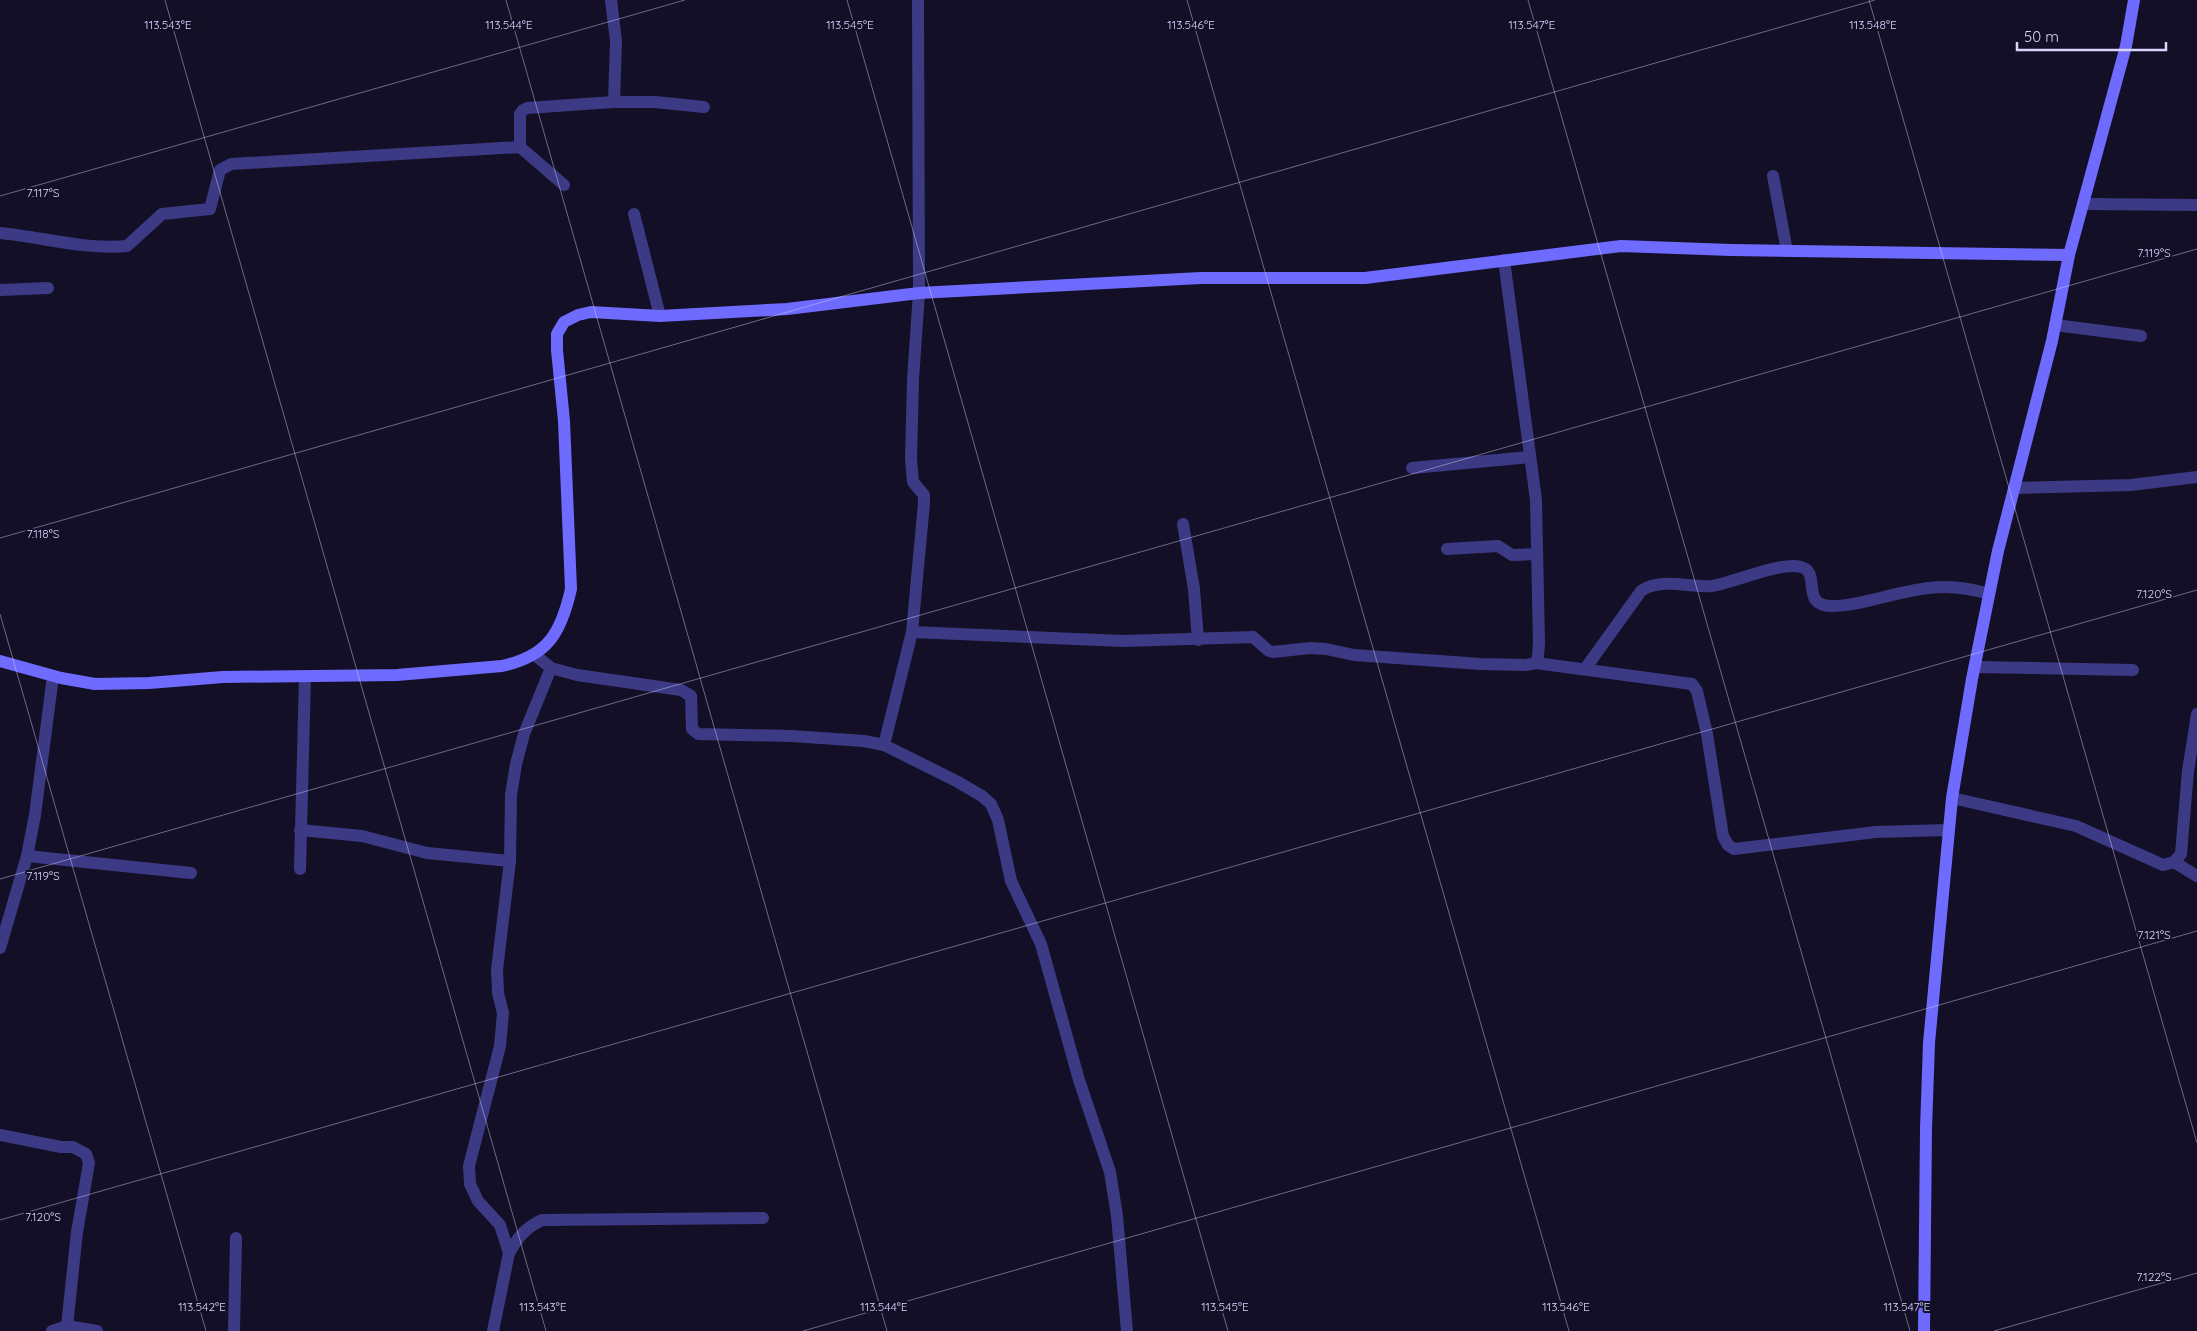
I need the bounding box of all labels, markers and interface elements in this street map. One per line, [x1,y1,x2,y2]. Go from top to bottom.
text: 113.543°E [144,17,192,32]
text: 113.544°E [485,17,533,32]
text: 113.545°E [826,17,874,32]
text: 113.546°E [1167,17,1215,32]
text: 113.547°E [1509,17,1556,32]
text: 113.548°E [1849,17,1897,32]
scale bar [2017,20,2166,52]
text: 50 m [2024,27,2059,46]
text: 7.117°S [27,185,60,200]
text: 7.119°S [2137,245,2171,260]
text: 7.118°S [26,526,60,541]
text: 7.120°S [2136,586,2172,601]
text: 7.119°S [26,868,60,883]
text: 7.121°S [2137,927,2171,942]
text: 7.120°S [25,1209,61,1224]
text: 7.122°S [2136,1269,2172,1284]
text: 113.542°E [178,1299,226,1314]
text: 113.543°E [519,1299,567,1314]
text: 113.544°E [860,1299,908,1314]
text: 113.545°E [1201,1299,1249,1314]
text: 113.546°E [1542,1299,1590,1314]
text: 113.547°E [1884,1299,1931,1314]

